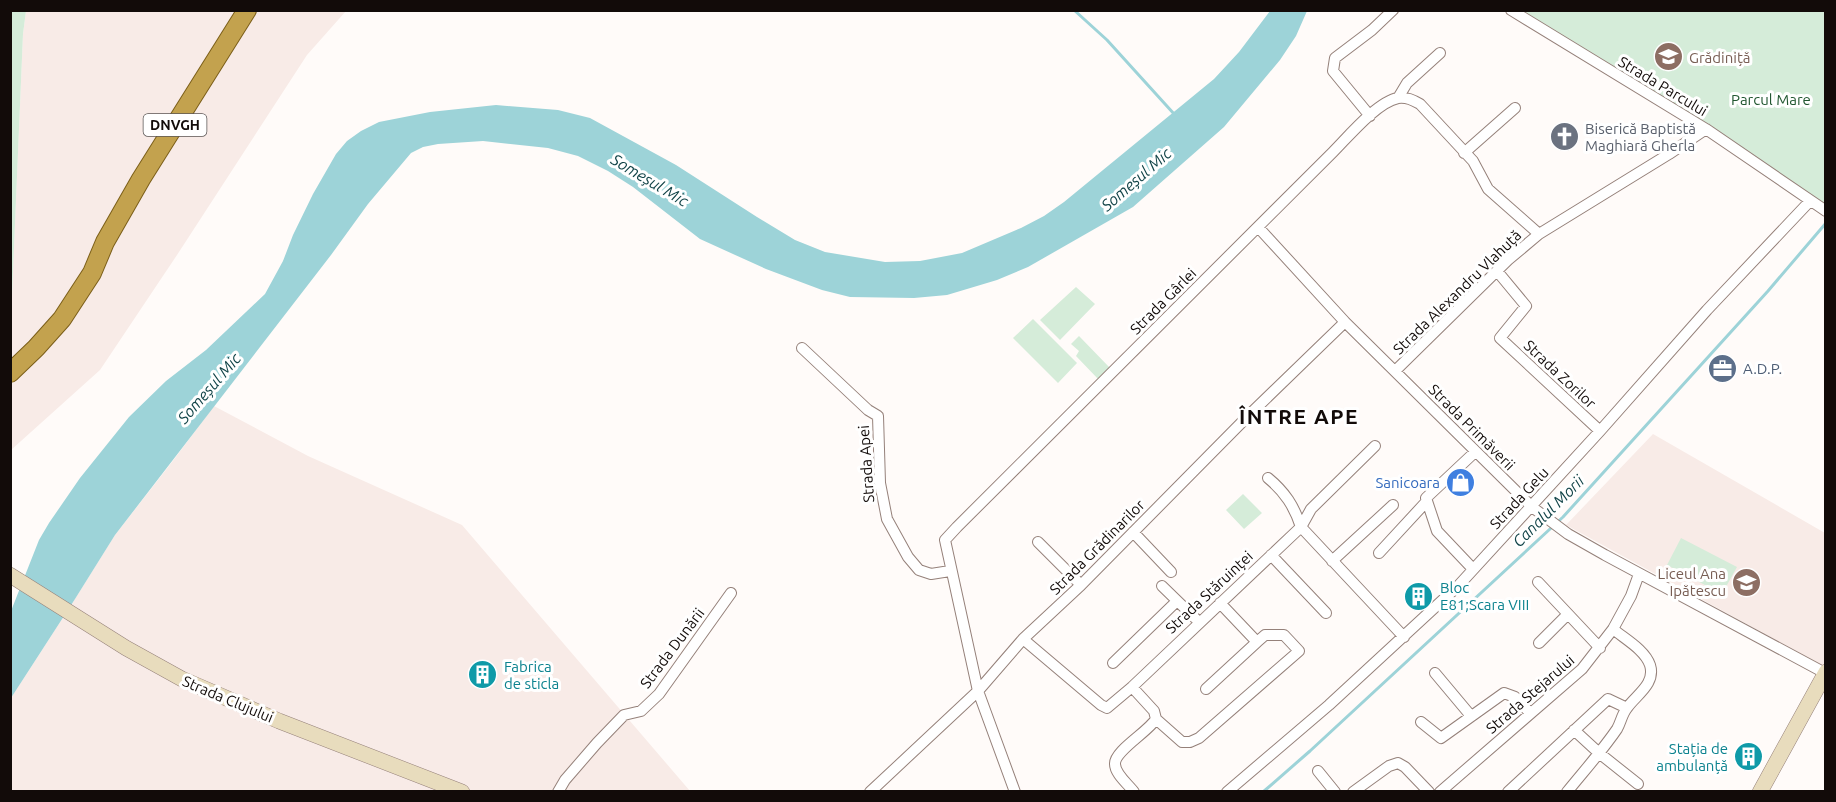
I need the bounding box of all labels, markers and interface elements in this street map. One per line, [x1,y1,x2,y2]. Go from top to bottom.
school or university icon: Grădiniță [1652,41,1684,73]
place label: Grădiniță [1689,49,1751,66]
street label: Strada Parcului [1615,53,1711,119]
park label: Parcul Mare [1731,91,1811,108]
road number: DNVGH [144,114,207,136]
place label: Biserică Baptistă Maghiară Gherla [1585,120,1696,154]
church icon: Biserică Baptistă Maghiară Gherla [1548,121,1580,153]
water label: Someșul Mic [1097,143,1175,215]
water label: Someșul Mic [607,149,692,210]
street label: Strada Alexandru Vlahuță [1390,226,1524,358]
street label: Strada Gârlei [1126,264,1200,338]
street label: Strada Zorilor [1521,336,1600,412]
water label: Someșul Mic [173,349,245,427]
office icon: A.D.P. [1706,352,1738,384]
place label: A.D.P. [1743,360,1782,377]
street label: Strada Primăverii [1425,380,1519,474]
district label: ÎNTRE APE [1239,404,1359,428]
street label: Strada Apei [855,425,877,503]
street label: Strada Gelu [1486,464,1552,532]
shop icon: Sanicoara [1445,466,1477,498]
water label: Canalul Morii [1509,471,1588,550]
place label: Sanicoara [1375,474,1440,491]
street label: Strada Grădinarilor [1046,496,1148,598]
street label: Strada Stăruinței [1162,547,1256,637]
place label: Liceul Ana Ipătescu [1658,565,1726,599]
school or university icon: Liceul Ana Ipătescu [1731,566,1763,598]
place label: Bloc E81;Scara VIII [1440,579,1529,613]
building icon: Bloc E81;Scara VIII [1403,580,1435,612]
street label: Strada Dunării [636,605,708,691]
street label: Strada Stejarului [1483,651,1577,737]
place label: Fabrica de sticla [504,658,559,692]
building icon: Fabrica de sticla [467,659,499,691]
street label: Strada Clujului [180,672,276,726]
place label: Stația de ambulanță [1656,740,1728,774]
building icon: Stația de ambulanță [1733,741,1765,773]

